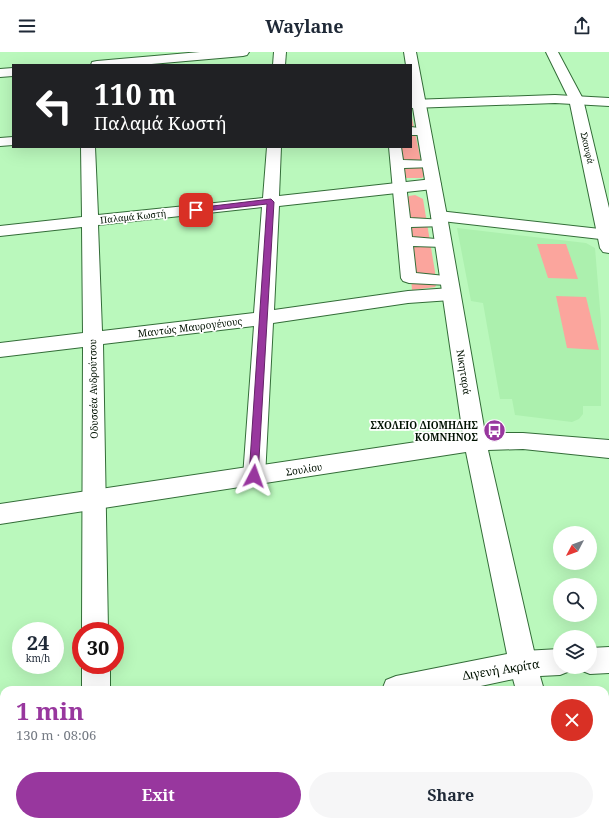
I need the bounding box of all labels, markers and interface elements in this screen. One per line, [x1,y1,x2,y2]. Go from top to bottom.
text: Waylane [265,14,344,38]
icon: menu [16,15,38,37]
icon: share [571,15,593,37]
text: 110 m [94,75,176,113]
icon: left [28,80,80,132]
text: Παλαμά Κωστή [94,111,226,135]
street label: Σκουφά [578,131,598,165]
pin [179,193,213,227]
icon: arrive [185,199,207,221]
street label: Παλαμά Κωστή [99,207,167,226]
street label: Μαντώς Μαυρογένους [137,314,243,340]
street label: Οδυσσέα Ανδρούτσου [85,339,101,439]
street label: Νικηταρά [454,349,475,396]
place label: ΣΧΟΛΕΙΟ ΔΙΟΜΗΔΗΣ ΚΟΜΝΗΝΟΣ [370,418,478,444]
bus stop icon: ΣΧΟΛΕΙΟ ΔΙΟΜΗΔΗΣ ΚΟΜΝΗΝΟΣ [481,418,507,444]
position arrow [233,455,275,497]
street label: Σουλίου [285,459,323,479]
north arrow [553,526,597,570]
map controls [553,526,597,674]
button: search [553,578,597,622]
speed limit sign: 30 [72,622,124,674]
text: 24 [27,629,49,656]
button: layers [553,630,597,674]
text: km/h [26,651,50,665]
street label: Διγενή Ακρίτα [461,655,541,684]
text: 1 min [16,694,84,727]
button: close [551,699,593,741]
text: 130 m · 08:06 [16,726,96,744]
button: Exit [16,772,301,818]
button: Share [309,772,593,818]

